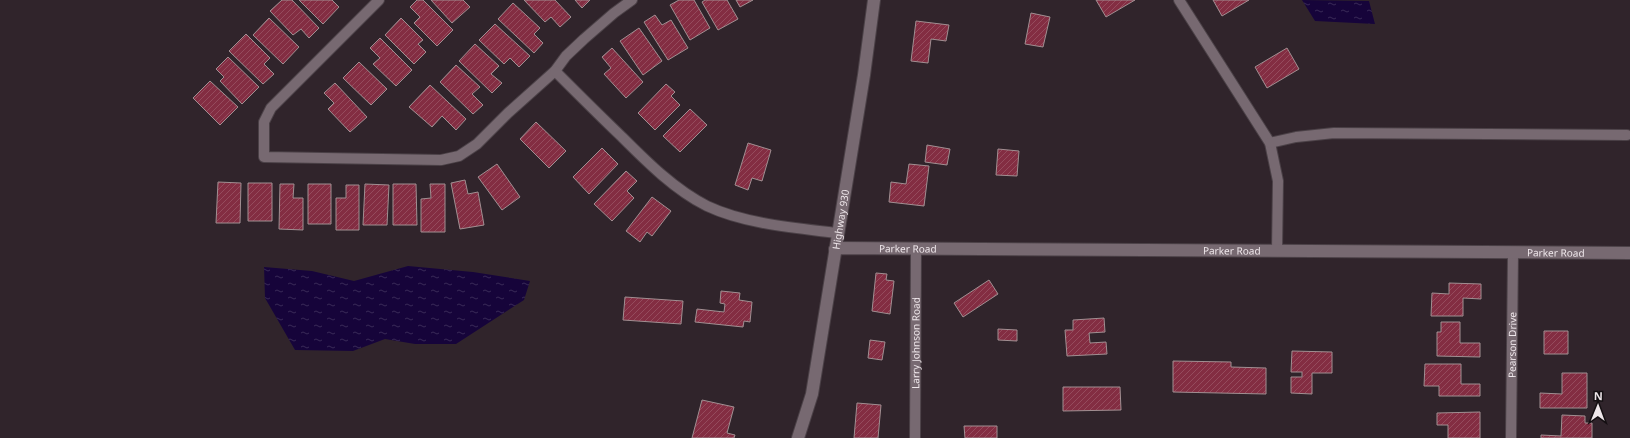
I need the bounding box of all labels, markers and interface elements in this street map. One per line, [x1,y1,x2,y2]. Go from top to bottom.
street label: Highway 930 [829,188,852,251]
street label: Parker Road [879,241,937,256]
street label: Parker Road [1203,243,1261,258]
street label: Parker Road [1527,245,1585,260]
street label: Larry Johnson Road [908,297,923,389]
street label: Pearson Drive [1505,312,1519,378]
north arrow [1578,386,1618,426]
text: N [1594,388,1603,403]

